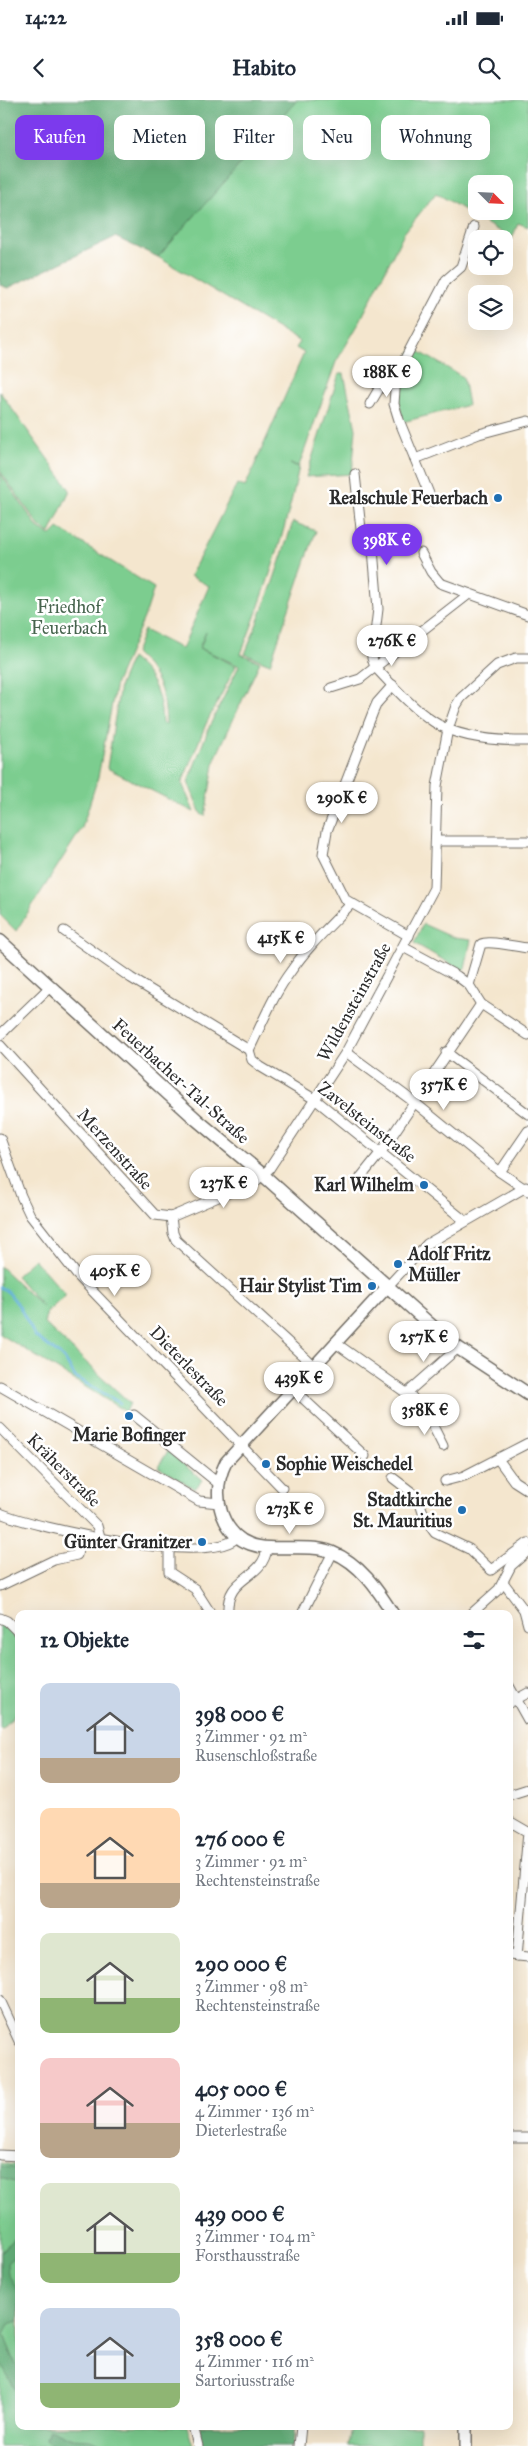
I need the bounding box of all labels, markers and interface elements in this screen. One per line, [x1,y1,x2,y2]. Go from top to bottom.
text: 14:22 [25,6,67,29]
icon: back [25,54,53,82]
text: Habito [232,54,296,81]
icon: search [475,54,503,82]
chip: Kaufen [15,115,104,160]
chip: Mieten [114,115,205,160]
chip: Filter [215,115,293,160]
chip: Neu [303,115,371,160]
chip: Wohnung [381,115,490,160]
north arrow [468,175,512,220]
map controls [468,175,513,330]
button: locate [468,230,513,275]
button: layers [468,285,513,330]
pin: 188K € [346,356,428,398]
text: 188K € [363,362,411,381]
place label: Realschule Feuerbach [329,487,489,509]
marker: Realschule Feuerbach [492,492,504,504]
pin: 398K € [346,524,428,566]
text: 398K € [363,530,411,549]
park label: Friedhof Feuerbach [31,596,107,639]
pin: 276K € [351,624,433,667]
text: 276K € [368,631,416,650]
pin: 290K € [301,782,383,824]
text: 290K € [317,788,367,807]
pin: 415K € [240,922,322,964]
text: 415K € [257,928,305,947]
street label: Wildensteinstraße [312,939,396,1065]
street label: Feuerbacher-Tal-Straße [108,1014,254,1148]
pin: 357K € [403,1068,485,1111]
text: 357K € [421,1075,467,1094]
street label: Zavelsteinstraße [313,1077,421,1167]
street label: Merzenstraße [73,1104,157,1194]
pin: 237K € [183,1166,265,1209]
text: 237K € [200,1173,248,1192]
place label: Karl Wilhelm [314,1174,415,1196]
marker: Karl Wilhelm [418,1179,430,1191]
place label: Adolf Fritz Müller [407,1243,491,1286]
pin: 405K € [74,1254,156,1297]
marker: Adolf Fritz Müller [392,1258,404,1270]
text: 405K € [90,1261,140,1280]
place label: Hair Stylist Tim [239,1275,363,1298]
marker: Hair Stylist Tim [366,1280,378,1292]
pin: 257K € [383,1320,465,1363]
street label: Dieterlestraße [145,1321,233,1411]
text: 257K € [400,1327,448,1346]
pin: 439K € [258,1362,340,1404]
text: 439K € [275,1368,323,1387]
pin: 358K € [384,1394,466,1436]
text: 358K € [402,1400,448,1419]
marker: Marie Bofinger [123,1410,135,1422]
place label: Marie Bofinger [72,1424,187,1447]
street label: Kräherstraße [22,1428,106,1512]
place label: Sophie Weischedel [276,1453,414,1476]
marker: Sophie Weischedel [260,1458,272,1470]
place label: Stadtkirche St. Mauritius [353,1489,453,1532]
pin: 273K € [249,1492,331,1535]
text: 273K € [267,1499,313,1518]
marker: Stadtkirche St. Mauritius [456,1504,468,1516]
place label: Günter Granitzer [64,1531,193,1553]
marker: Günter Granitzer [196,1536,208,1548]
icon: filters [460,1626,488,1654]
text: 12 Objekte [40,1627,129,1653]
text: 398 000 € [195,1701,284,1727]
icon: home [80,1703,140,1763]
text: 3 Zimmer · 92 m² [195,1727,307,1746]
text: Rusenschloßstraße [195,1746,317,1765]
text: 276 000 € [195,1826,285,1852]
icon: home [80,1828,140,1888]
text: 3 Zimmer · 92 m² [195,1852,307,1871]
text: Rechtensteinstraße [195,1871,320,1890]
text: 290 000 € [195,1951,287,1977]
icon: home [80,1953,140,2013]
text: 3 Zimmer · 98 m² [195,1977,308,1996]
text: Rechtensteinstraße [195,1996,320,2015]
text: 405 000 € [195,2076,287,2102]
icon: home [80,2078,140,2138]
text: 4 Zimmer · 136 m² [195,2102,314,2121]
text: Dieterlestraße [195,2121,287,2140]
text: 439 000 € [195,2201,285,2227]
icon: home [80,2203,140,2263]
text: 3 Zimmer · 104 m² [195,2227,315,2246]
text: Forsthausstraße [195,2246,300,2265]
text: 358 000 € [195,2326,283,2352]
icon: home [80,2328,140,2388]
text: 4 Zimmer · 116 m² [195,2352,314,2371]
text: Sartoriusstraße [195,2371,295,2390]

